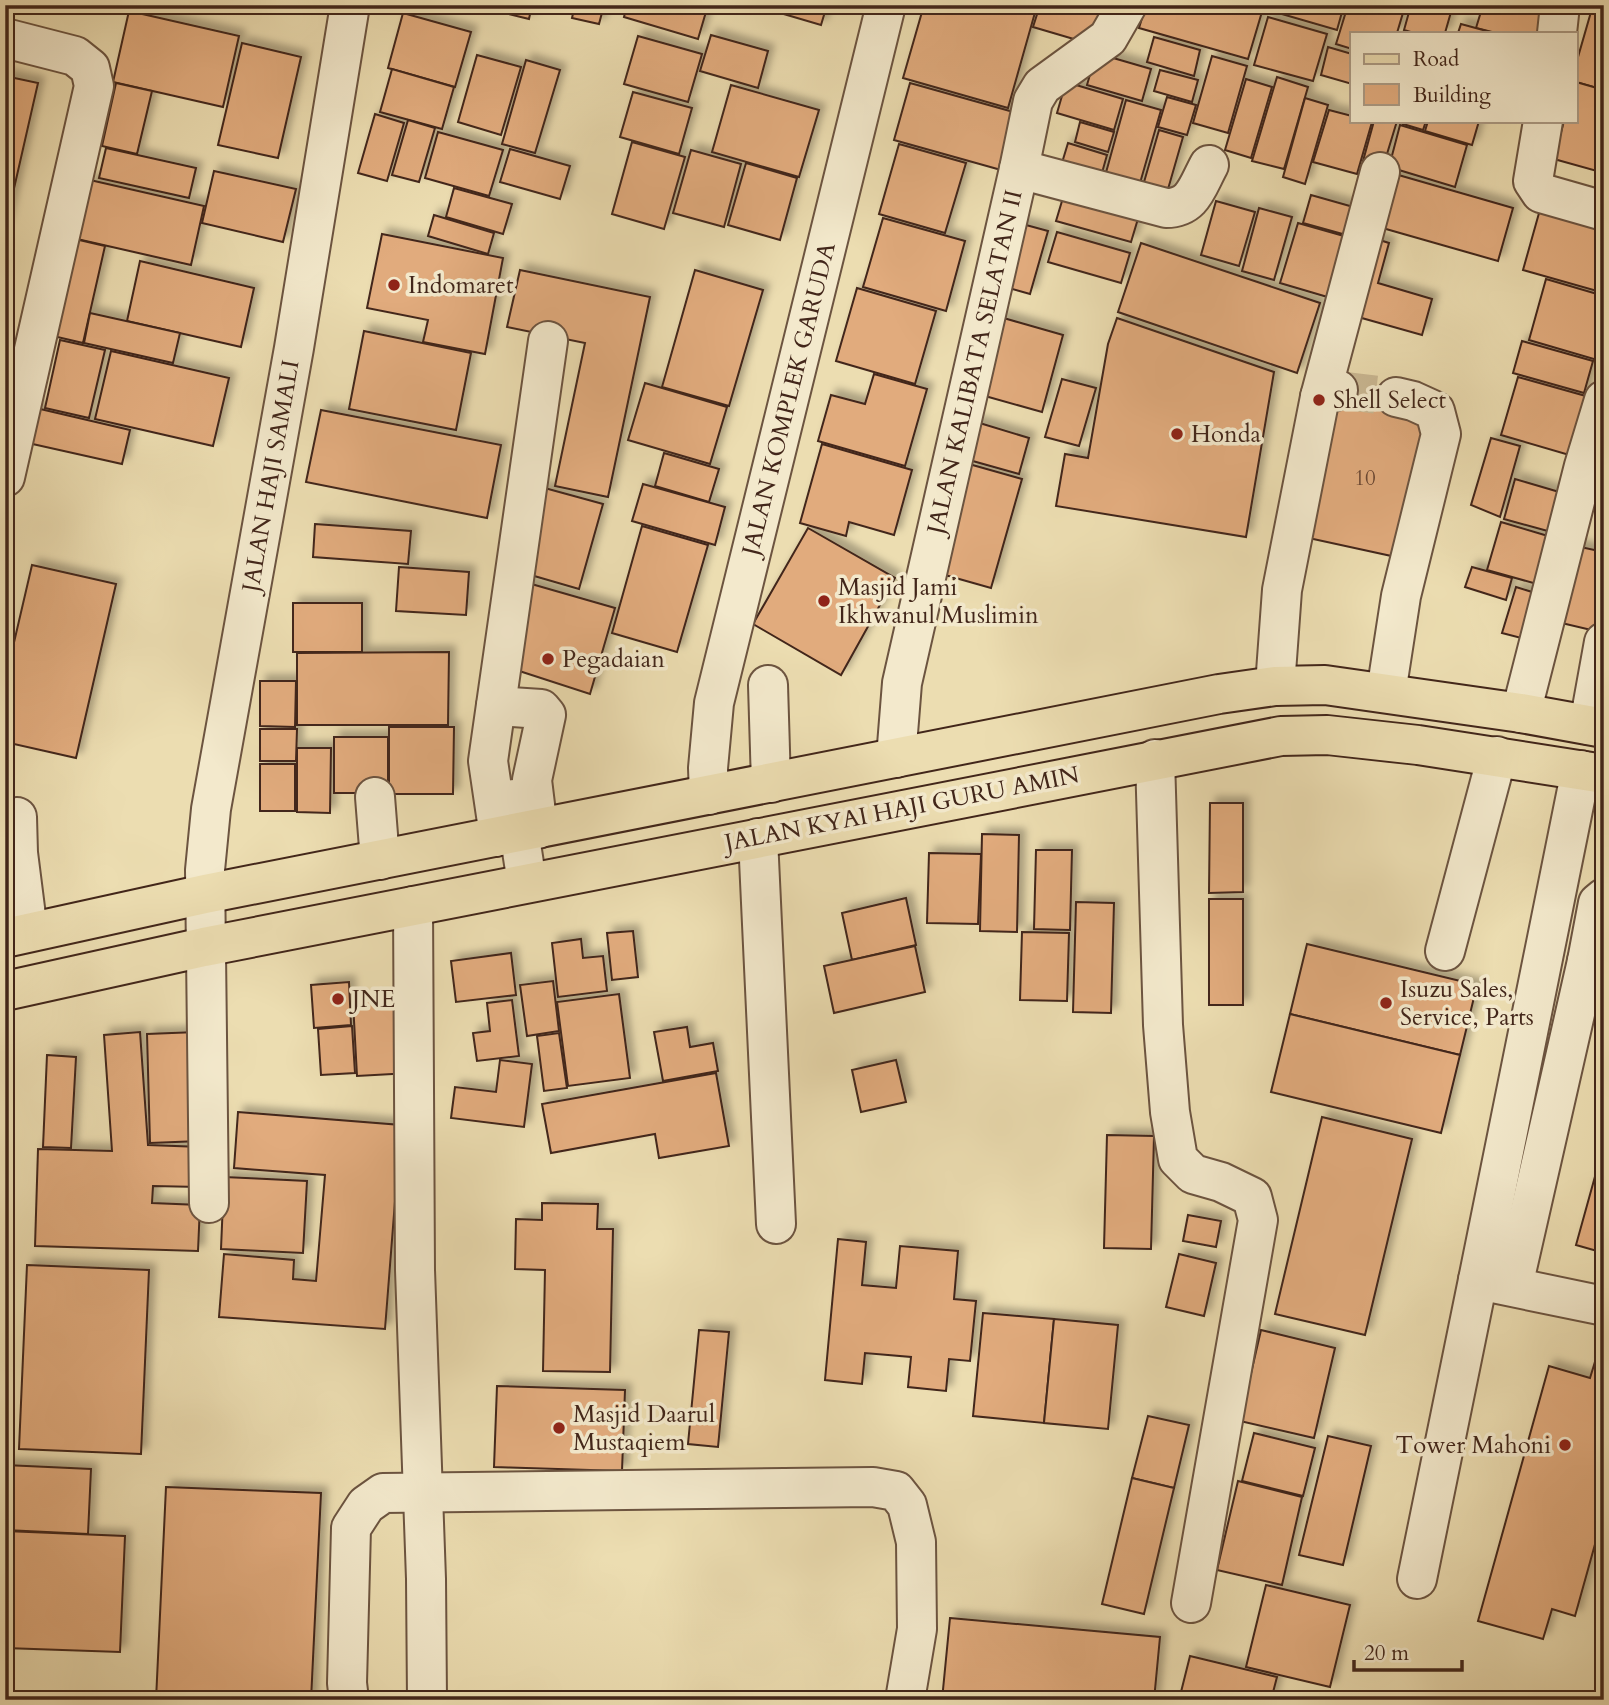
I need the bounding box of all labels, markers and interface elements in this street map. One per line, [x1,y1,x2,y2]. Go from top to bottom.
legend [1350,32,1578,122]
text: Road [1413,45,1459,74]
text: Building [1413,81,1491,110]
street label: JALAN KALIBATA SELATAN II [919,187,1031,540]
street label: JALAN KOMPLEK GARUDA [733,238,844,562]
place label: Indomaret [408,269,514,302]
marker: Indomaret [386,277,402,293]
street label: JALAN HAJI SAMALI [234,357,308,598]
place label: Shell Select [1333,384,1447,417]
marker: Shell Select [1311,392,1327,408]
place label: Honda [1191,418,1261,451]
marker: Honda [1169,426,1185,442]
house number: 10 [1354,464,1376,493]
place label: Masjid Jami Ikhwanul Muslimin [838,571,1039,632]
marker: Masjid Jami Ikhwanul Muslimin [816,593,832,609]
place label: Pegadaian [562,643,665,676]
marker: Pegadaian [540,651,556,667]
street label: JALAN KYAI HAJI GURU AMIN [719,758,1083,860]
place label: Isuzu Sales, Service, Parts [1400,973,1534,1034]
place label: JNE [349,983,395,1016]
marker: JNE [330,991,346,1007]
marker: Isuzu Sales, Service, Parts [1378,995,1394,1011]
place label: Masjid Daarul Mustaqiem [573,1398,715,1459]
marker: Masjid Daarul Mustaqiem [551,1420,567,1436]
place label: Tower Mahoni [1396,1429,1551,1462]
marker: Tower Mahoni [1557,1437,1573,1453]
scale bar [1354,1628,1462,1672]
text: 20 m [1364,1639,1409,1668]

